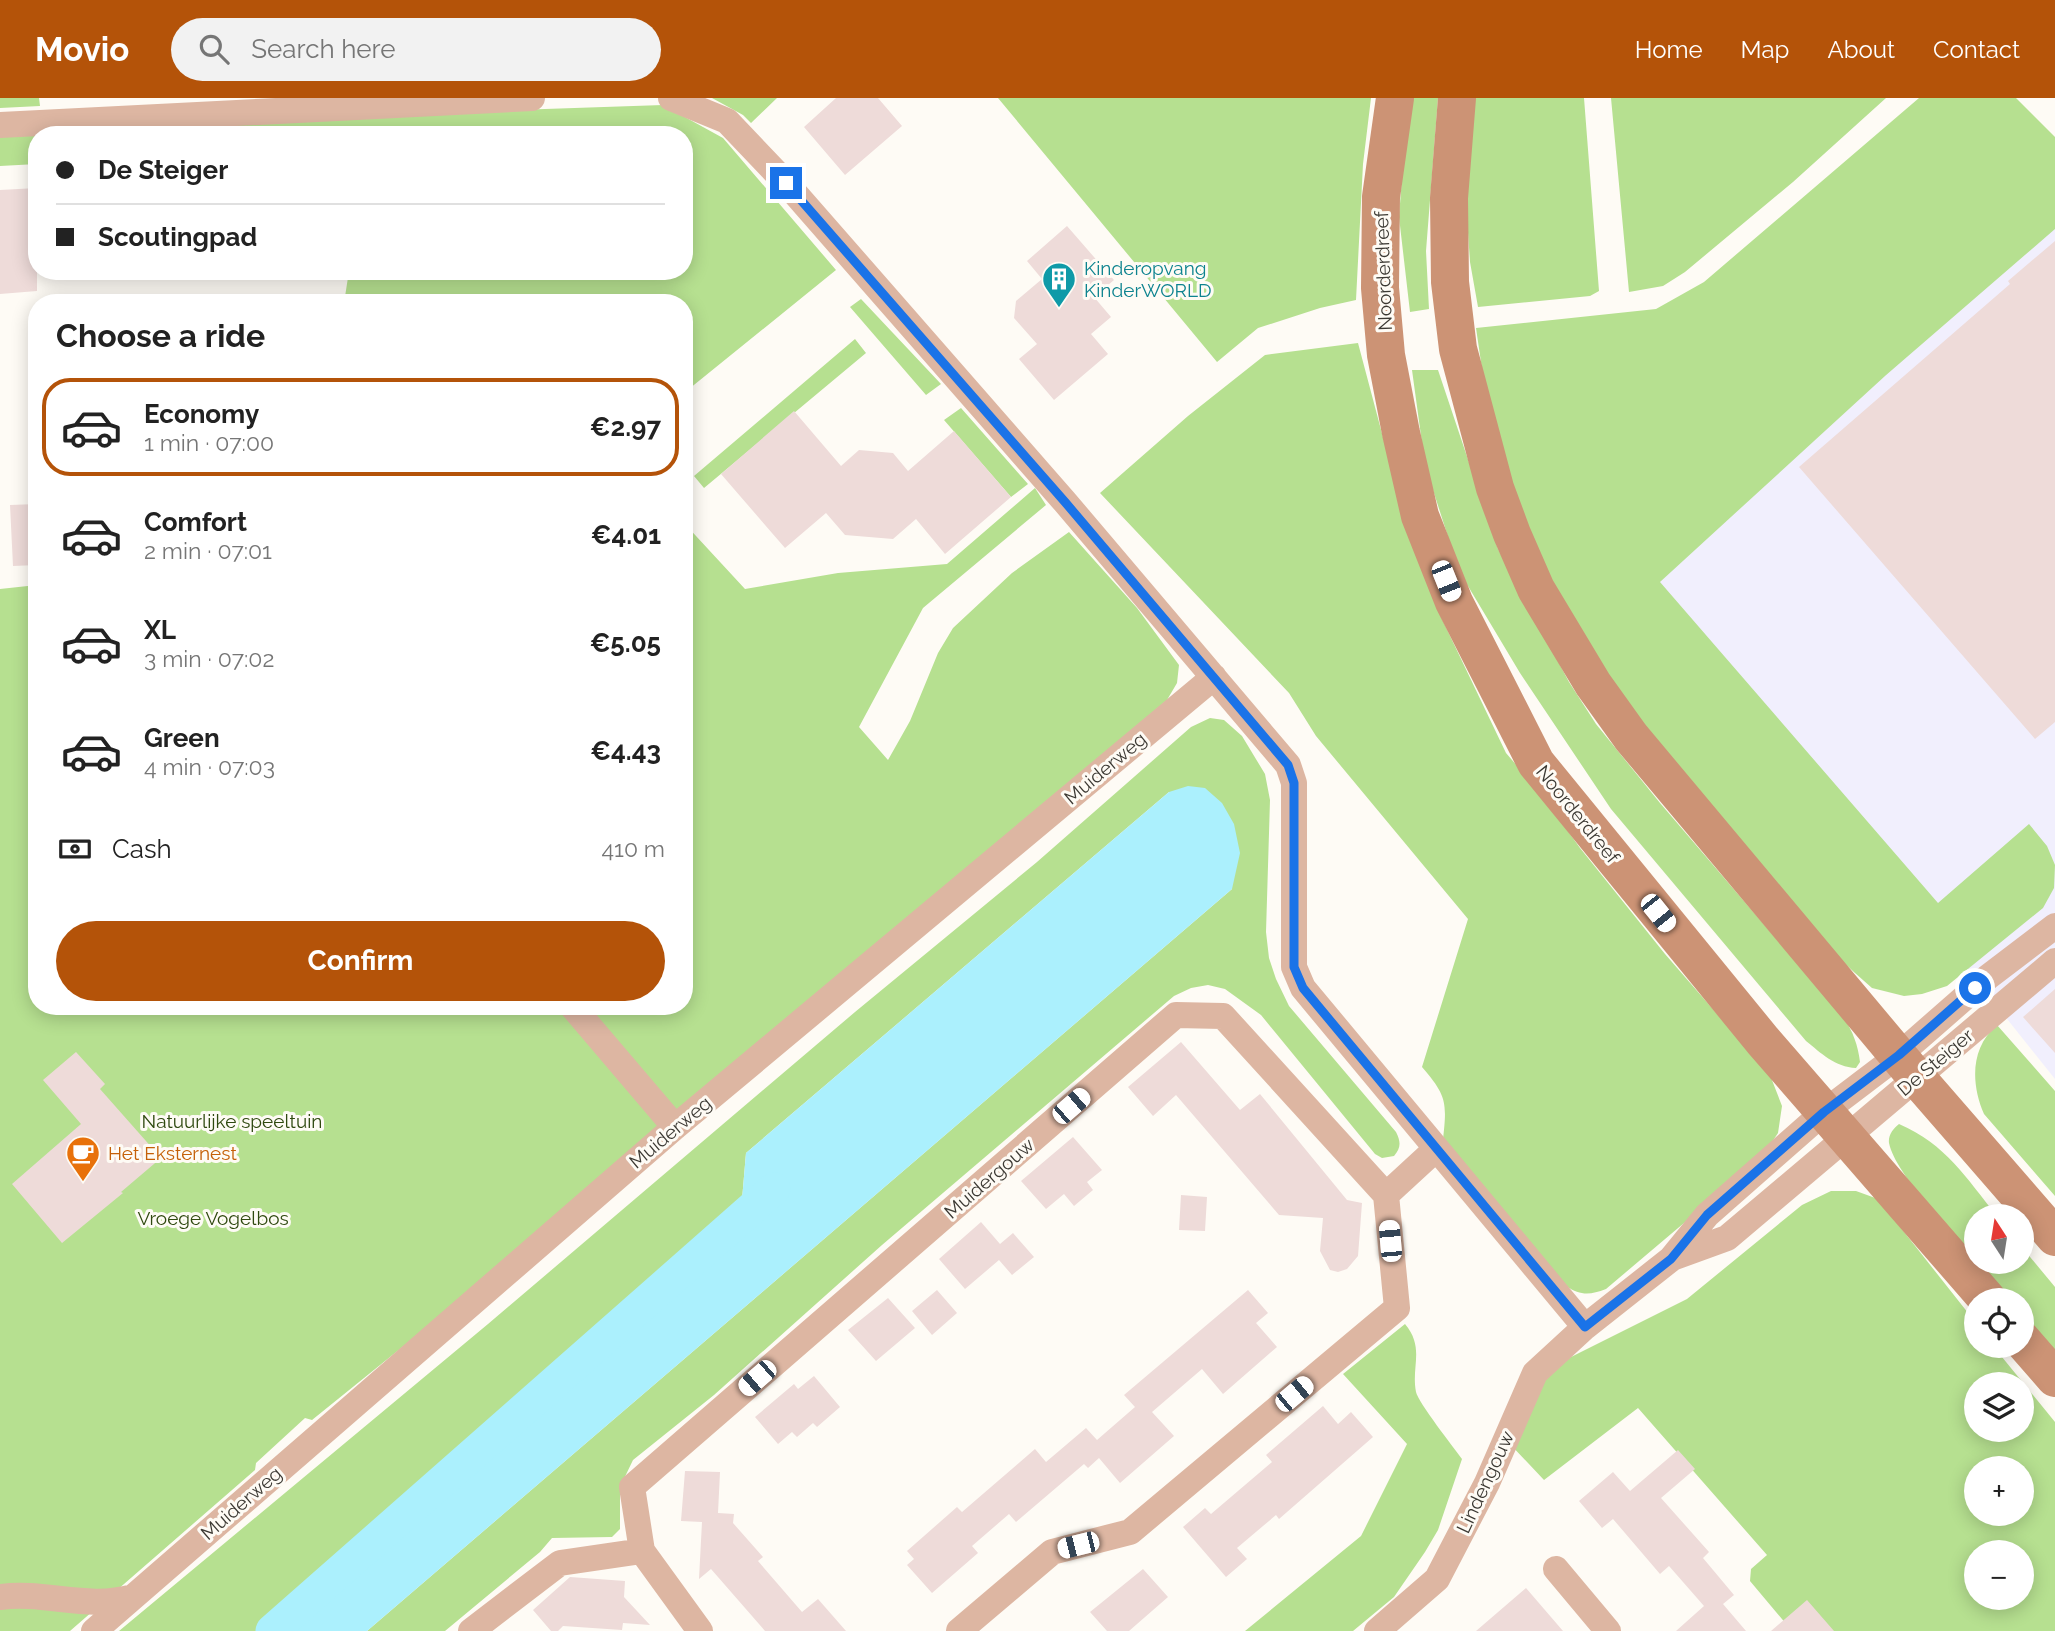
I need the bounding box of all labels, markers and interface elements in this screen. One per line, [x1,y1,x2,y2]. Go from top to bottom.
search box [171,18,661,81]
text: Movio [35,30,129,69]
icon: search [195,30,233,68]
text: Search here [251,34,396,64]
text: Home [1635,35,1703,64]
text: Map [1741,35,1789,64]
text: About [1827,35,1895,64]
text: Contact [1933,35,2020,64]
text: De Steiger [98,155,228,185]
route end [770,167,802,199]
street label: Noorderdreef [1370,210,1396,331]
text: Scoutingpad [98,222,257,252]
place label: Kinderopvang KinderWORLD [1084,257,1212,301]
building icon: Kinderopvang KinderWORLD [1040,260,1078,309]
text: Choose a ride [56,317,265,354]
icon: car [60,396,123,459]
text: Economy [144,399,259,429]
text: €2.97 [590,412,661,442]
text: 1 min · 07:00 [144,429,274,456]
icon: car [60,504,123,567]
text: Comfort [144,507,247,537]
text: €4.01 [591,520,661,550]
text: 2 min · 07:01 [144,537,272,564]
car [1429,558,1464,604]
icon: car [60,612,123,675]
text: XL [144,615,176,645]
text: €5.05 [590,628,661,658]
text: 3 min · 07:02 [144,645,274,672]
icon: car [60,720,123,783]
text: Green [144,723,220,753]
street label: Muiderweg [1060,728,1150,808]
text: €4.43 [590,736,661,766]
text: 4 min · 07:03 [144,753,275,780]
street label: Noorderdreef [1532,761,1625,868]
icon: cash [56,830,94,868]
text: Cash [112,834,172,864]
text: 410 m [602,835,665,862]
car [1637,890,1680,936]
button: Confirm [56,921,665,1001]
route start [1959,972,1991,1004]
street label: De Steiger [1893,1024,1978,1100]
car [1049,1084,1094,1128]
street label: Muiderweg [625,1092,715,1172]
park label: Natuurlijke speeltuin [142,1110,322,1132]
street label: Muidergouw [940,1133,1039,1223]
cafe icon: Het Eksternest [64,1134,102,1183]
place label: Het Eksternest [108,1142,237,1164]
north arrow [1964,1204,2034,1274]
map controls [1964,1204,2034,1610]
park label: Vroege Vogelbos [137,1207,289,1229]
car [1378,1219,1403,1263]
button: locate [1964,1288,2034,1358]
car [735,1356,780,1400]
car [1272,1372,1317,1416]
button: layers [1964,1372,2034,1442]
street label: Lindengouw [1452,1427,1518,1537]
button: + [1964,1456,2034,1526]
street label: Muiderweg [196,1462,286,1544]
car [1056,1530,1101,1560]
button: − [1964,1540,2034,1610]

